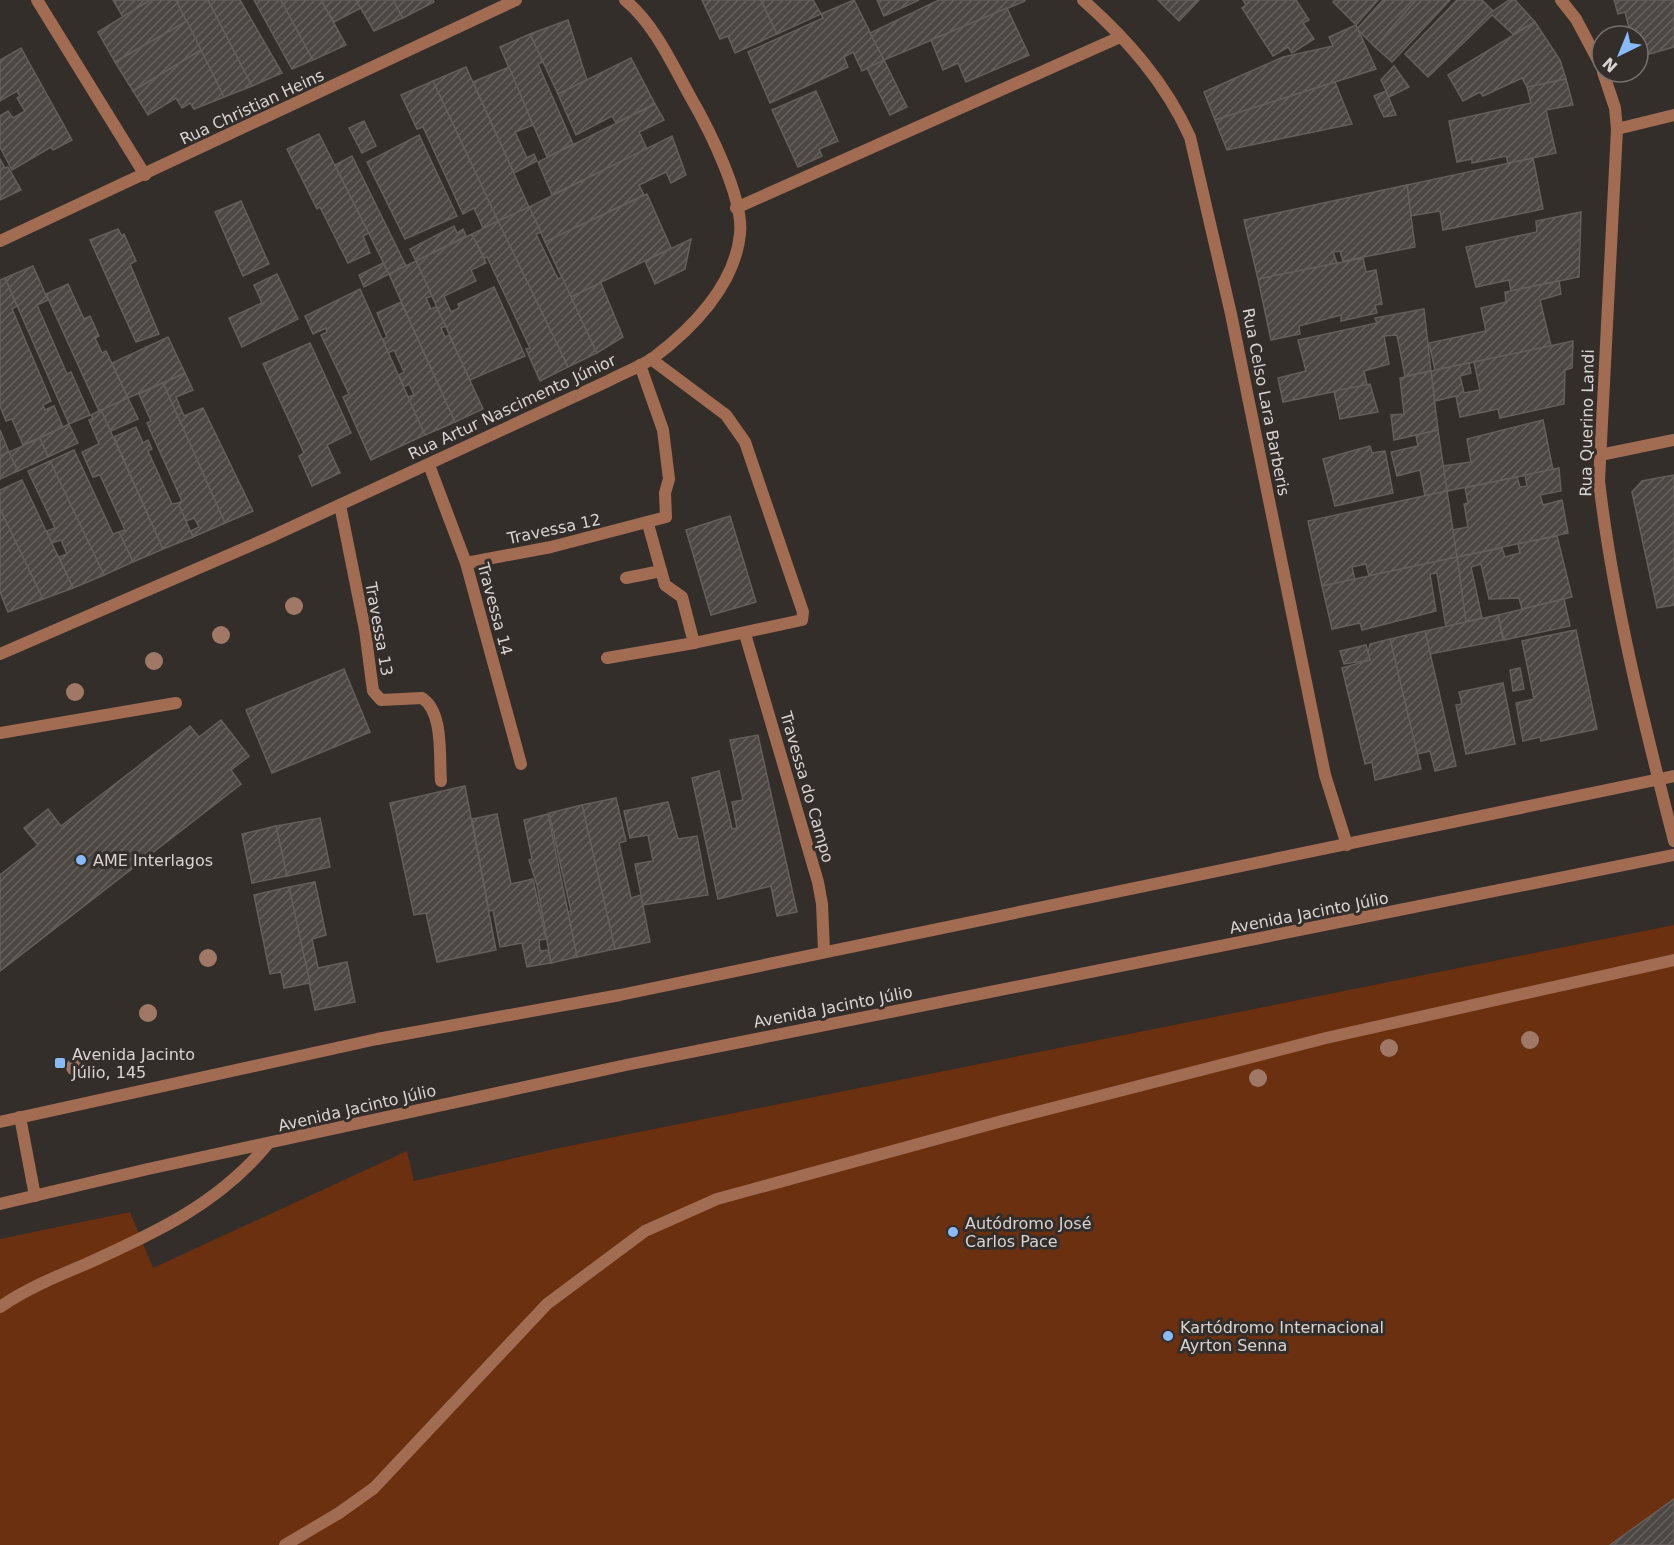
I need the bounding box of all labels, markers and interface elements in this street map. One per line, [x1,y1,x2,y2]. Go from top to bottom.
north arrow [1590,24,1650,84]
text: N [1599,53,1621,76]
street label: Rua Christian Heins [177,65,327,149]
street label: Rua Celso Lara Barberis [1238,306,1294,498]
street label: Rua Querino Landi [1576,349,1598,497]
street label: Rua Artur Nascimento Júnior [405,350,619,464]
street label: Travessa 12 [505,510,602,548]
street label: Travessa 14 [473,560,516,657]
street label: Travessa 13 [361,580,397,677]
street label: Travessa do Campo [776,708,838,865]
place label: AME Interlagos [93,851,213,870]
marker: AME Interlagos [74,853,88,867]
street label: Avenida Jacinto Júlio [1228,888,1390,938]
street label: Avenida Jacinto Júlio [752,982,914,1032]
place label: Avenida Jacinto Júlio, 145 [71,1045,195,1082]
marker: Avenida Jacinto Júlio, 145 [53,1056,67,1070]
street label: Avenida Jacinto Júlio [276,1081,438,1135]
place label: Autódromo José Carlos Pace [965,1214,1091,1251]
marker: Autódromo José Carlos Pace [946,1225,960,1239]
place label: Kartódromo Internacional Ayrton Senna [1180,1318,1384,1355]
marker: Kartódromo Internacional Ayrton Senna [1161,1329,1175,1343]

